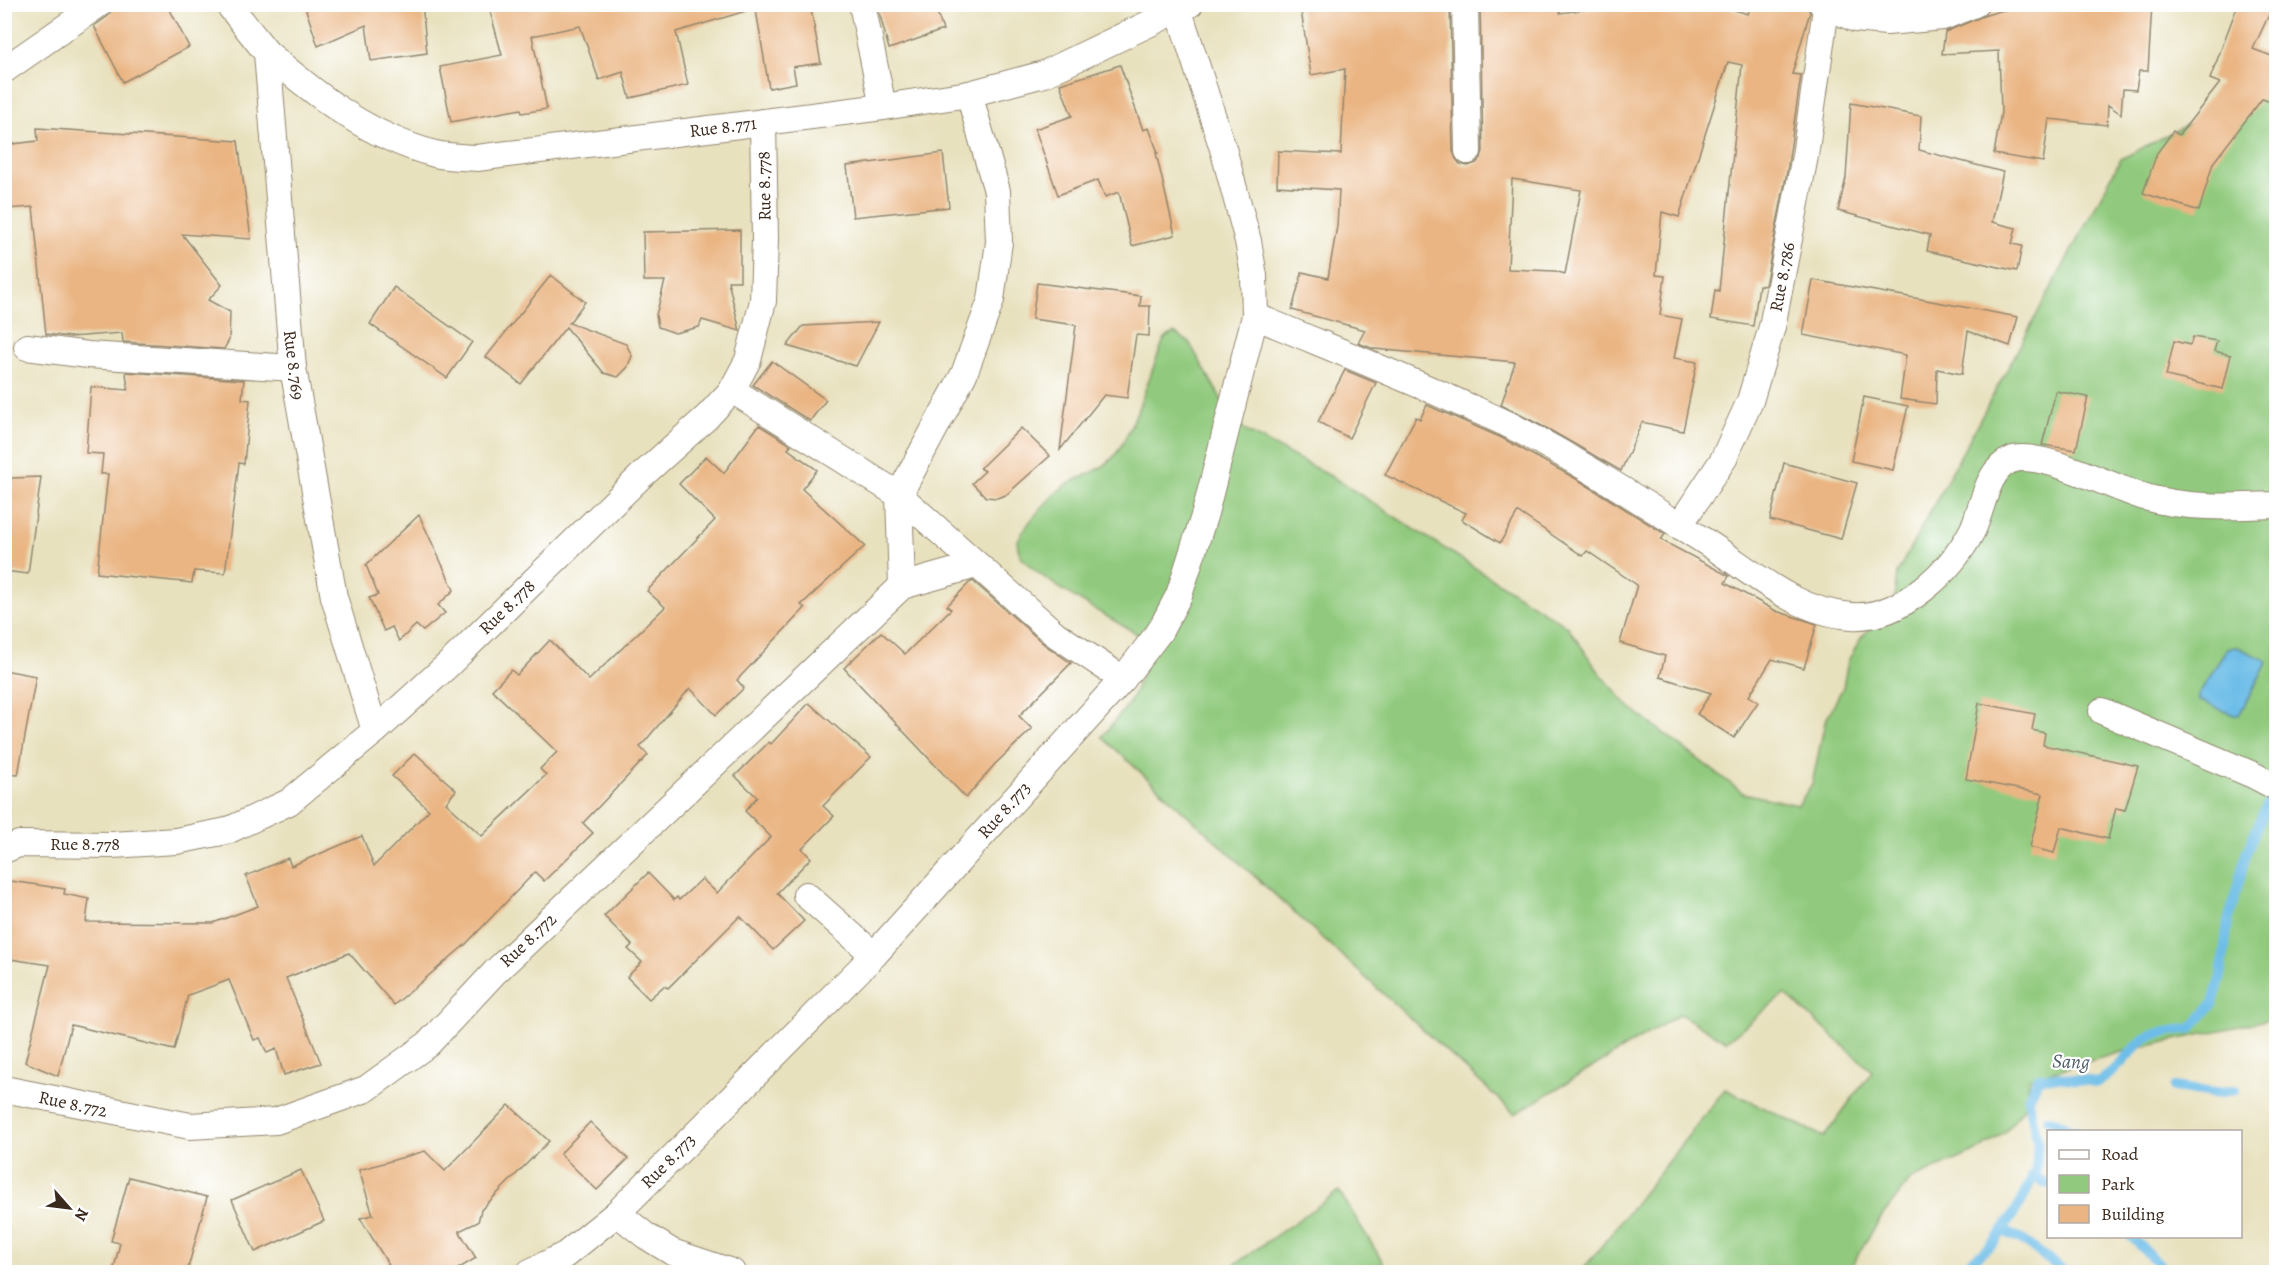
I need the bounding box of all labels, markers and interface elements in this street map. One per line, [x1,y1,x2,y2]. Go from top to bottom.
street label: Rue 8.771 [688,111,758,143]
street label: Rue 8.778 [751,151,777,221]
street label: Rue 8.786 [1763,240,1801,314]
street label: Rue 8.769 [278,329,310,401]
street label: Rue 8.778 [474,574,540,640]
street label: Rue 8.773 [972,776,1036,844]
street label: Rue 8.778 [50,832,120,856]
street label: Rue 8.772 [494,907,562,973]
water label: Sang [2052,1047,2090,1076]
street label: Rue 8.772 [36,1085,110,1123]
street label: Rue 8.773 [635,1128,701,1194]
legend [2047,1130,2242,1238]
text: Road [2101,1142,2139,1166]
text: Park [2101,1172,2135,1196]
north arrow [39,1178,99,1238]
text: Building [2101,1202,2165,1226]
text: N [69,1204,94,1225]

